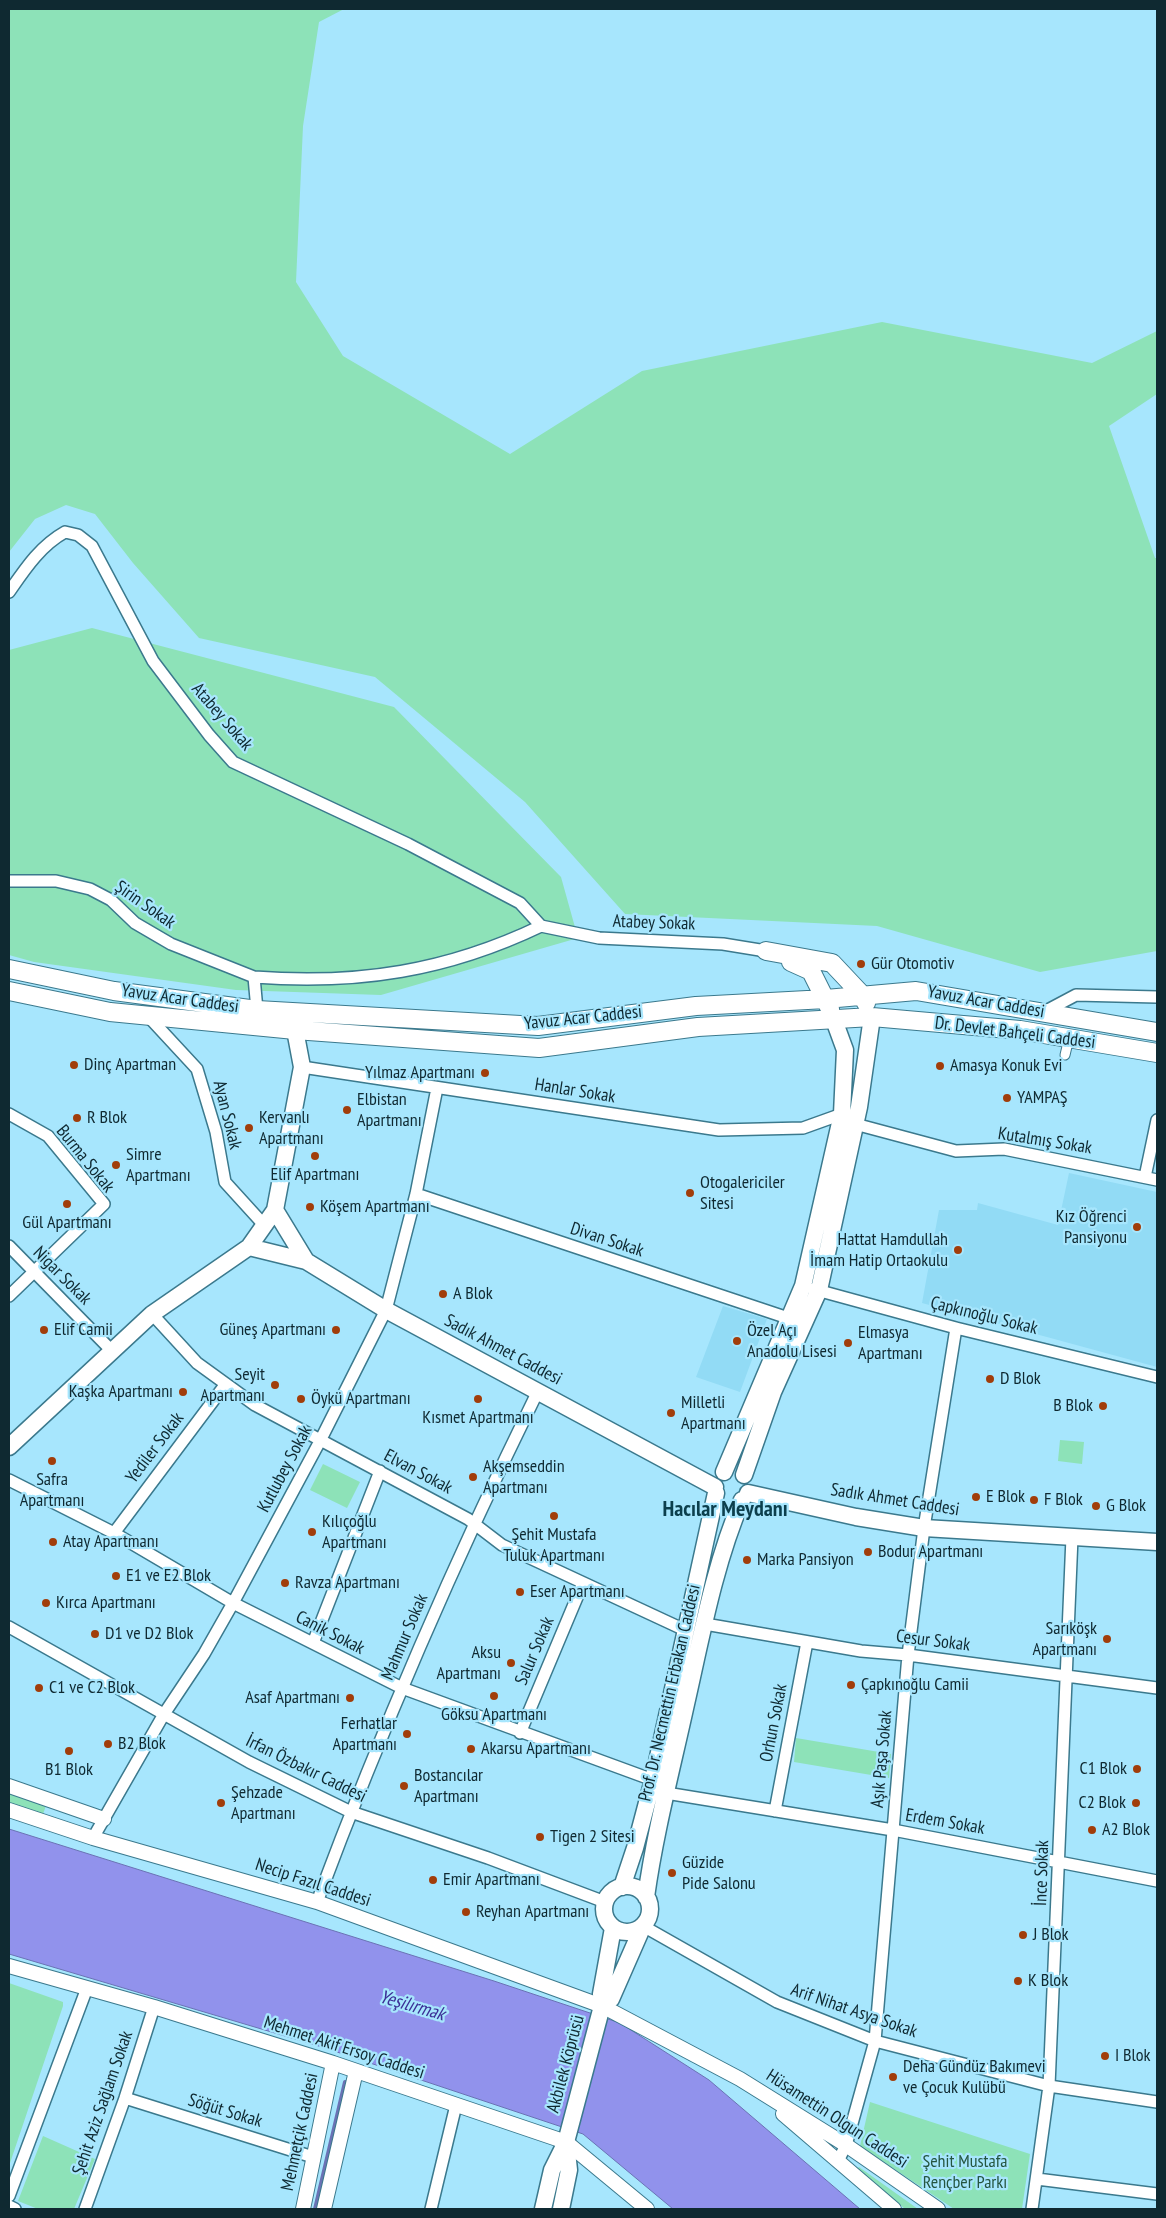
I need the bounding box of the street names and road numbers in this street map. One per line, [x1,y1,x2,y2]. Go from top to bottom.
street label: Atabey Sokak [187,679,257,755]
street label: Şirin Sokak [111,876,179,934]
street label: Atabey Sokak [612,911,696,935]
street label: Yavuz Acar Caddesi [120,980,240,1018]
street label: Yavuz Acar Caddesi [926,981,1046,1023]
street label: Yavuz Acar Caddesi [523,1001,643,1035]
street label: Dr. Devlet Bahçeli Caddesi [933,1012,1097,1054]
street label: Hanlar Sokak [533,1074,617,1108]
street label: Ayan Sokak [208,1078,246,1152]
street label: Burma Sokak [51,1121,119,1197]
street label: Kutalmış Sokak [996,1123,1094,1159]
street label: Divan Sokak [568,1218,646,1262]
street label: Nigar Sokak [28,1242,96,1310]
street label: Çapkınoğlu Sokak [928,1292,1040,1340]
street label: Sadık Ahmet Caddesi [441,1310,565,1390]
street label: Yediler Sokak [121,1408,189,1488]
street label: Kutlubey Sokak [253,1422,317,1516]
street label: Elvan Sokak [380,1445,456,1499]
street label: Sadık Ahmet Caddesi [829,1479,961,1521]
street label: Prof. Dr. Necmettin Erbakan Caddesi [635,1582,705,1804]
street label: Mahmur Sokak [377,1591,433,1683]
street label: Canik Sokak [292,1606,368,1660]
street label: Salur Sokak [511,1614,559,1688]
street label: Cesur Sokak [895,1626,971,1656]
street label: Orhun Sokak [756,1682,792,1764]
street label: Aşık Paşa Sokak [867,1709,897,1809]
street label: İrfan Özbakır Caddesi [242,1730,370,1808]
street label: Erdem Sokak [904,1804,986,1840]
street label: İnce Sokak [1030,1840,1054,1906]
street label: Necip Fazıl Caddesi [253,1854,373,1912]
street label: Arif Nihat Asya Sokak [788,1979,920,2043]
street label: Mehmet Akif Ersoy Caddesi [261,2012,427,2084]
street label: Akbilek Köprüsü [543,2013,589,2115]
street label: Şehit Aziz Sağlam Sokak [68,2028,138,2178]
street label: Hüsamettin Olgun Caddesi [762,2065,912,2173]
street label: Mehmetçik Caddesi [277,2071,323,2193]
street label: Söğüt Sokak [185,2089,265,2133]

